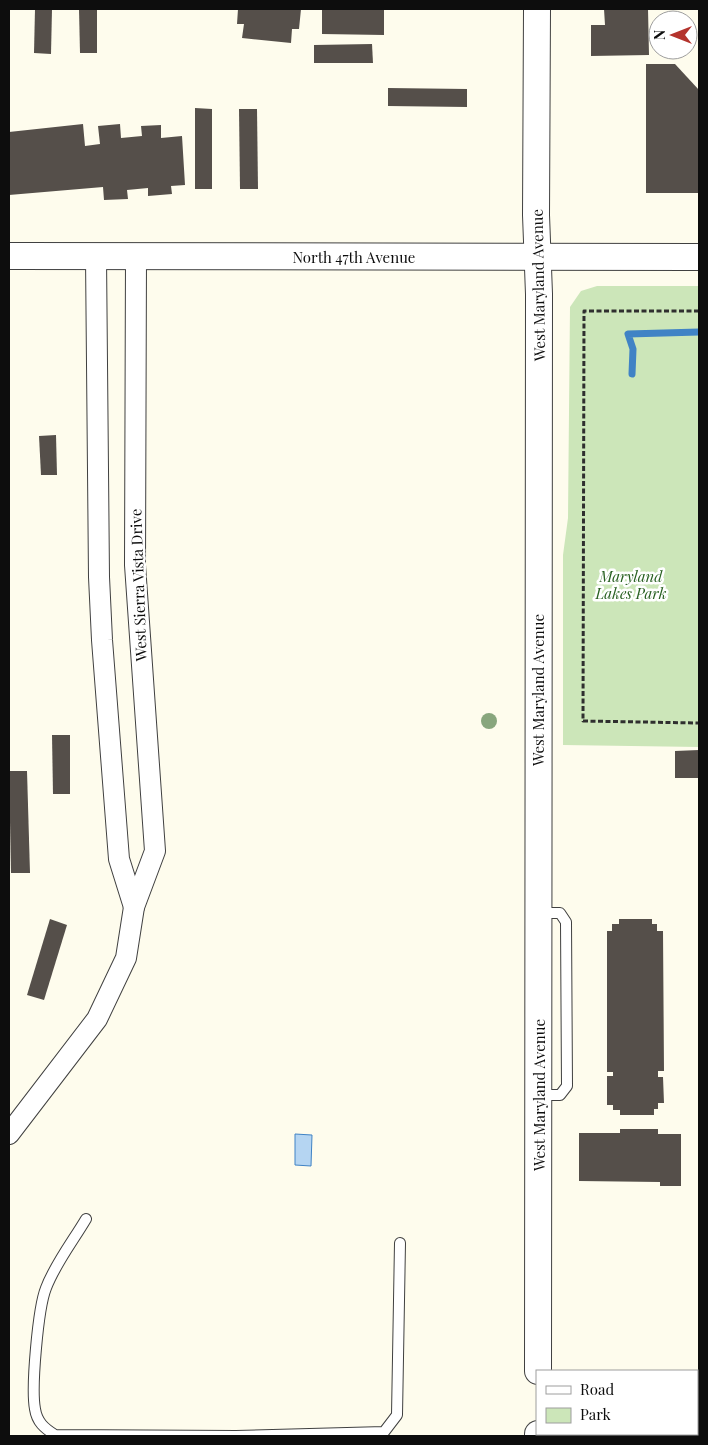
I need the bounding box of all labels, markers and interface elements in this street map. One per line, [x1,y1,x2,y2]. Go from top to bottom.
north arrow [648,10,698,60]
text: N [650,30,669,40]
street label: West Maryland Avenue [527,209,549,362]
street label: North 47th Avenue [293,247,415,267]
street label: West Sierra Vista Drive [125,508,151,663]
park label: Maryland Lakes Park [595,566,667,603]
street label: West Maryland Avenue [528,614,548,767]
street label: West Maryland Avenue [529,1019,549,1172]
legend [536,1370,698,1435]
text: Road [580,1379,614,1399]
text: Park [580,1404,612,1424]

